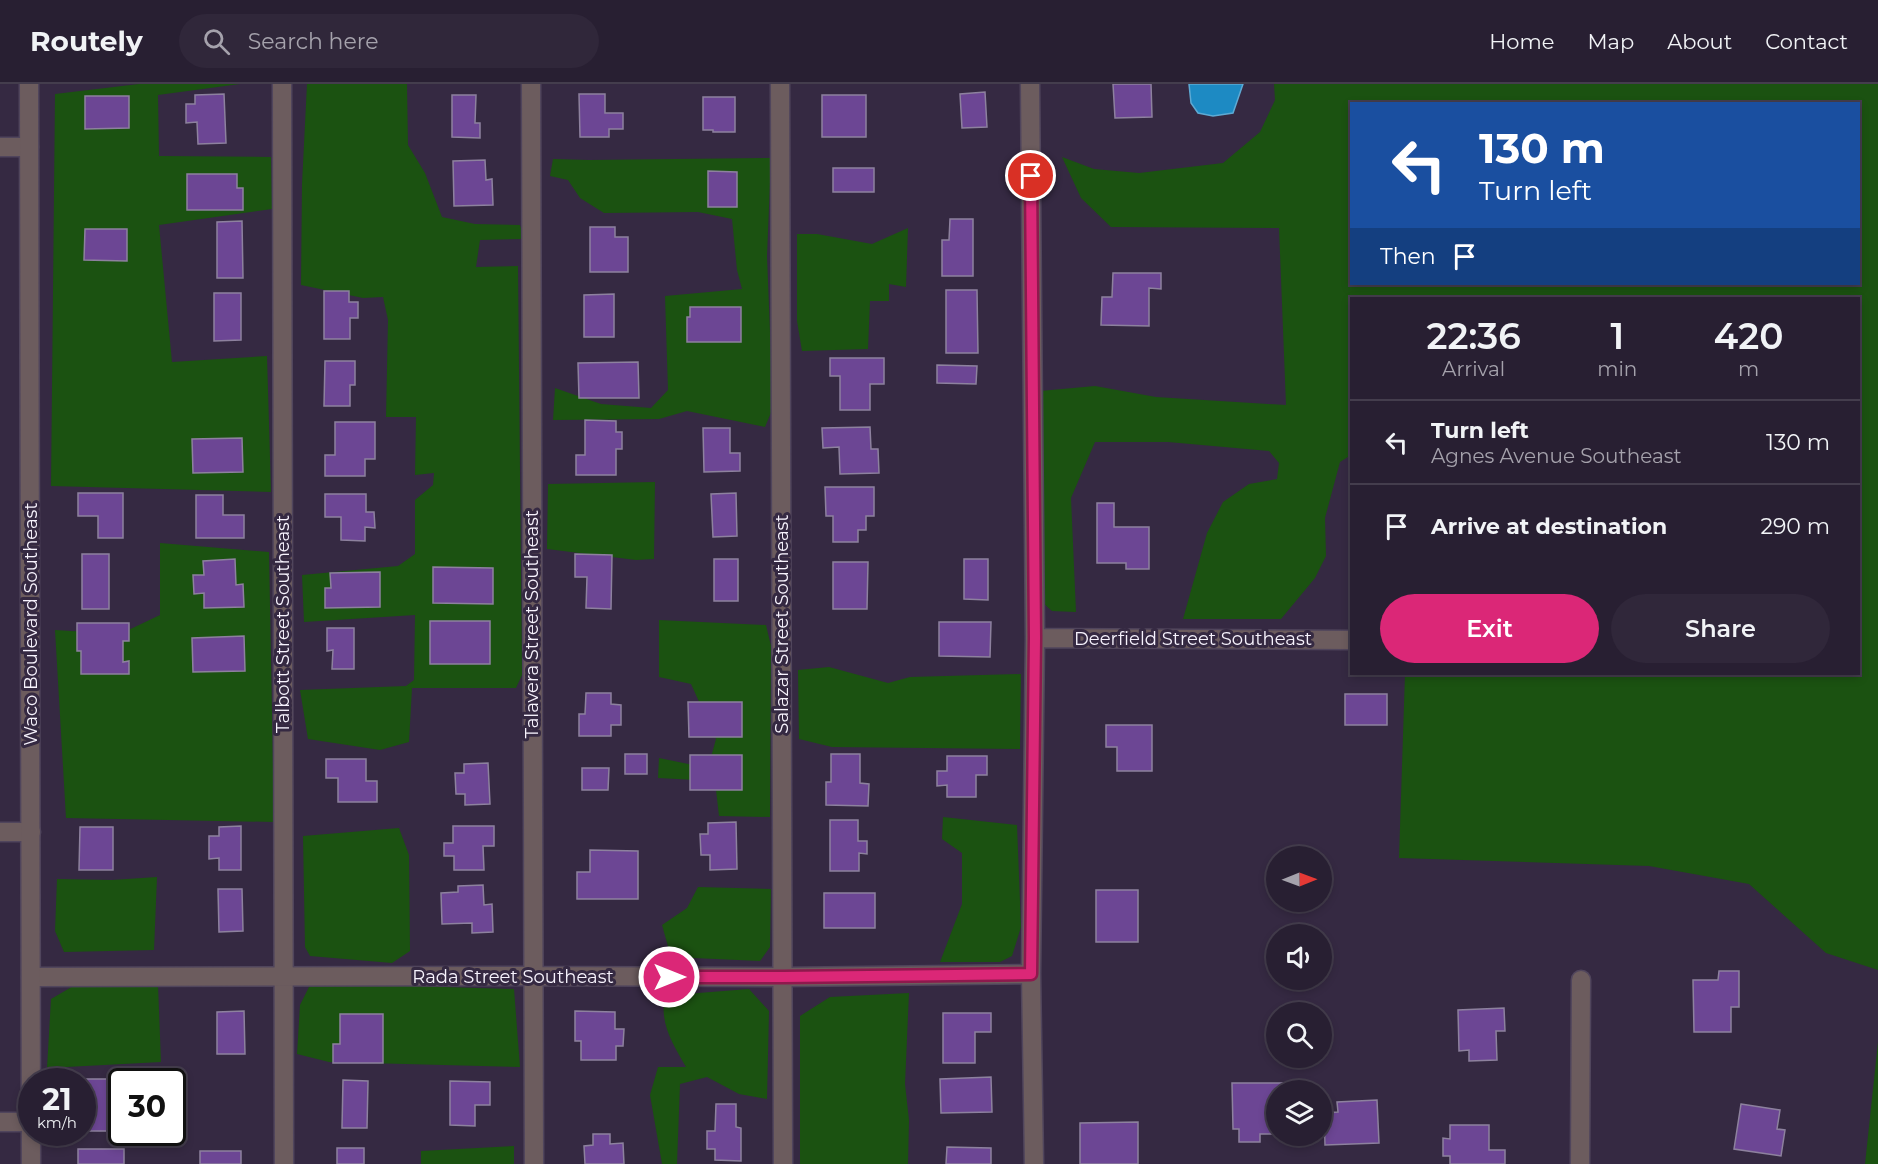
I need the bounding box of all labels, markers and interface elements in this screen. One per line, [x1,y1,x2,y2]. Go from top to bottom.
search box [179,14,599,68]
text: Routely [30,24,143,58]
icon: search [200,25,233,58]
text: Search here [248,28,379,55]
text: Home [1489,29,1554,54]
text: Map [1587,29,1634,54]
text: About [1667,29,1732,54]
text: Contact [1765,29,1848,54]
text: 130 m [1479,122,1605,174]
icon: left [1380,126,1458,204]
pin [1005,150,1056,201]
icon: arrive [1014,159,1047,192]
text: Turn left [1479,174,1592,207]
icon: arrive [1448,240,1481,273]
text: Then [1380,243,1436,270]
text: 22:36 [1427,314,1521,358]
text: 1 [1610,314,1624,358]
text: 420 [1714,314,1783,358]
text: Arrival [1442,357,1505,381]
text: min [1597,357,1637,381]
text: m [1738,357,1759,381]
text: Turn left [1431,417,1529,444]
icon: left [1380,426,1413,459]
text: 130 m [1766,429,1830,456]
text: Agnes Avenue Southeast [1431,444,1682,468]
street label: Waco Boulevard Southeast [20,502,42,746]
street label: Talavera Street Southeast [521,510,543,738]
icon: arrive [1380,510,1413,543]
text: Arrive at destination [1431,513,1667,540]
text: 290 m [1760,513,1830,540]
street label: Salazar Street Southeast [771,514,793,734]
street label: Talbott Street Southeast [272,515,294,733]
button: Exit [1380,594,1599,663]
button: Share [1611,594,1830,663]
street label: Deerfield Street Southeast [1074,628,1312,650]
north arrow [1266,846,1332,912]
map controls [1266,846,1332,1146]
button: sound [1266,924,1332,990]
position arrow [637,945,701,1009]
street label: Rada Street Southeast [412,966,614,988]
button: search [1266,1002,1332,1068]
speed limit sign: 30 [108,1068,186,1146]
button: layers [1266,1080,1332,1146]
text: 21 [42,1081,72,1118]
text: km/h [37,1113,77,1132]

